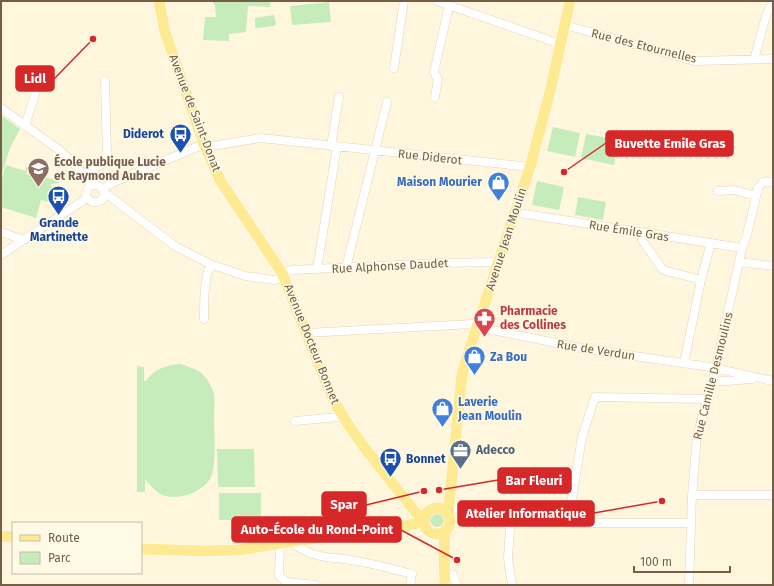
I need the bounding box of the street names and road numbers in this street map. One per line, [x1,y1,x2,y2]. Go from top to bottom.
street label: Rue des Etournelles [590,26,699,66]
street label: Avenue de Saint-Donat [166,52,224,174]
street label: Rue Diderot [397,147,463,167]
street label: Avenue Jean Moulin [483,186,529,292]
street label: Rue Émile Gras [588,217,671,244]
street label: Rue Alphonse Daudet [331,256,449,276]
street label: Avenue Docteur Bonnet [281,282,343,407]
street label: Rue Camille Desmoulins [690,310,736,441]
street label: Rue de Verdun [556,337,636,363]

